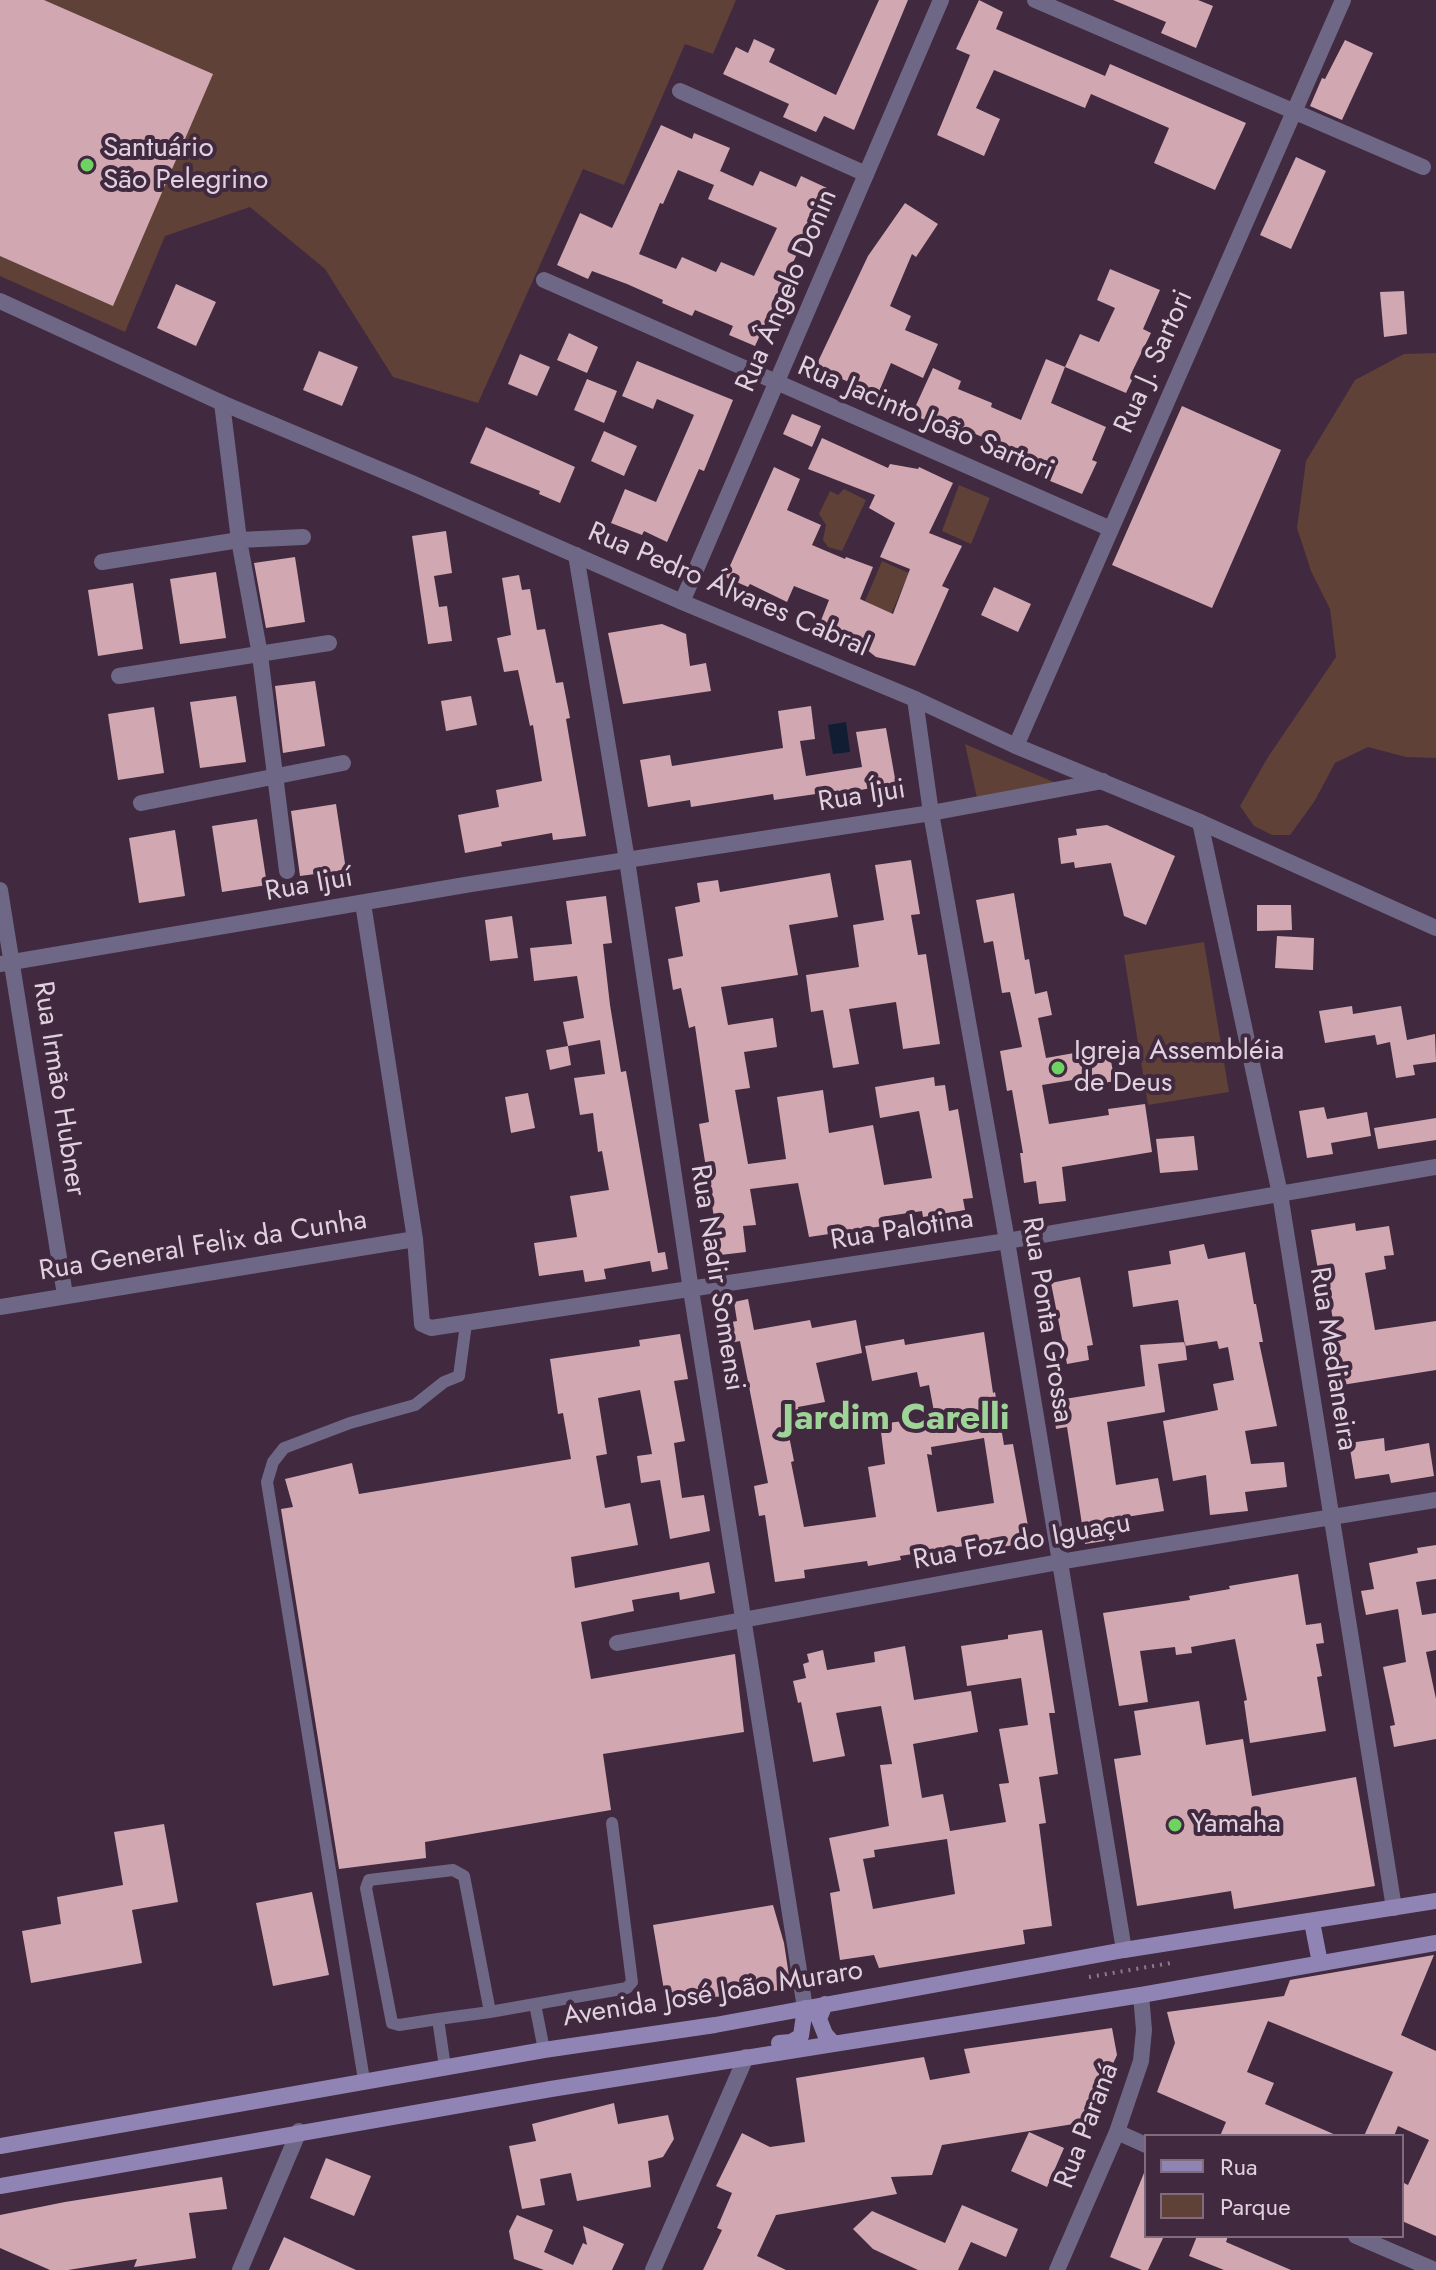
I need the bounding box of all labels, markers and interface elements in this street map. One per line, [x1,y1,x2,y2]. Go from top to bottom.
place label: Santuário São Pelegrino [103,132,268,198]
marker: Santuário São Pelegrino [78,156,96,174]
street label: Rua Ângelo Donin [730,185,846,397]
street label: Rua J. Sartori [1109,285,1201,439]
street label: Rua Jacinto João Sartori [792,351,1058,489]
street label: Rua Pedro Álvares Cabral [582,517,874,665]
street label: Rua Íjui [816,774,908,820]
street label: Rua Ijuí [263,862,355,910]
street label: Rua Irmão Hubner [24,979,92,1199]
place label: Igreja Assembléia de Deus [1074,1035,1284,1101]
marker: Igreja Assembléia de Deus [1049,1059,1067,1077]
street label: Rua Nadir Somensi [682,1162,750,1394]
street label: Rua Palotina [828,1203,976,1259]
street label: Rua General Felix da Cunha [37,1204,369,1290]
street label: Rua Ponta Grossa [1013,1215,1079,1425]
street label: Rua Medianeira [1301,1265,1363,1453]
district label: Jardim Carelli [782,1398,1010,1442]
street label: Rua Foz do Iguaçu [911,1507,1133,1579]
place label: Yamaha [1191,1808,1281,1842]
marker: Yamaha [1166,1816,1184,1834]
street label: Avenida José João Muraro [560,1955,866,2035]
street label: Rua Paraná [1049,2059,1127,2193]
legend [1144,2134,1404,2238]
text: Rua [1220,2149,1258,2184]
text: Parque [1220,2189,1291,2224]

